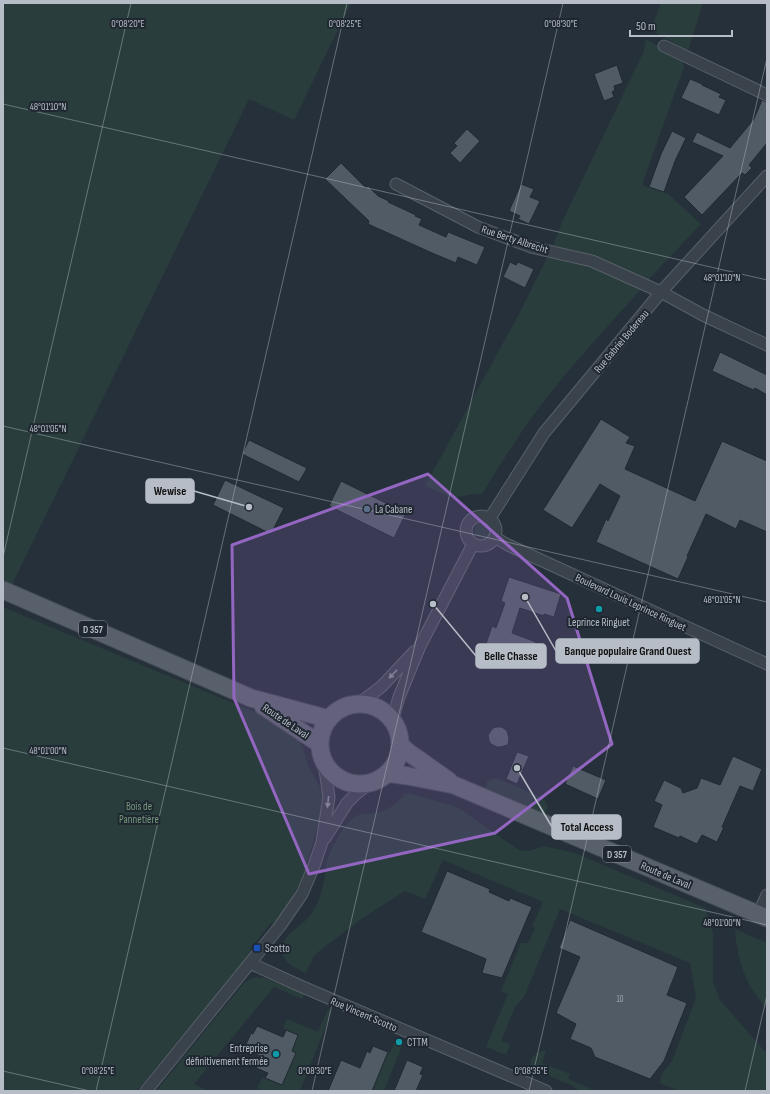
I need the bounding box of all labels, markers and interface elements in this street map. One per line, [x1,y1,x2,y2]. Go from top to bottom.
scale bar [630,12,732,38]
text: 0°08'20"E [111,18,145,30]
text: 0°08'25"E [329,18,361,30]
text: 0°08'30"E [544,18,578,30]
text: 50 m [636,19,656,34]
text: 48°01'10"N [30,101,66,113]
street label: Rue Berty Albrecht [480,223,550,257]
text: 48°01'10"N [704,272,740,284]
street label: Rue Gabriel Bodereau [591,307,652,375]
text: 48°01'05"N [29,423,67,435]
callout: Wewise [146,479,194,503]
text: Wewise [154,484,186,499]
place label: La Cabane [375,503,412,516]
marker: La Cabane [362,504,372,514]
street label: Boulevard Louis Leprince Ringuet [573,570,689,634]
text: 48°01'05"N [703,594,741,606]
marker: Leprince Ringuet [594,604,604,614]
place label: Leprince Ringuet [568,615,630,629]
road number: D 357 [79,621,107,637]
callout: Banque populaire Grand Ouest [556,639,699,663]
callout: Belle Chasse [476,644,546,668]
text: Banque populaire Grand Ouest [564,644,692,659]
text: Belle Chasse [484,649,538,664]
one-way arrow [389,669,398,680]
street label: Route de Laval [260,701,311,742]
text: 48°01'00"N [29,745,67,757]
one-way arrow [324,796,331,808]
park label: Bois de Pannetière [119,800,159,826]
callout: Total Access [552,815,621,839]
text: Total Access [560,820,614,835]
road number: D 357 [603,846,631,862]
street label: Route de Laval [639,859,693,892]
text: 48°01'00"N [703,917,741,929]
place label: Scotto [265,942,290,955]
marker: Scotto [252,943,262,953]
house number: 10 [616,994,624,1005]
street label: Rue Vincent Scotto [329,995,399,1034]
place label: CTTM [407,1036,428,1049]
marker: CTTM [394,1037,404,1047]
place label: Entreprise définitivement fermée [186,1042,268,1068]
marker: Entreprise définitivement fermée [271,1049,281,1059]
text: 0°08'25"E [82,1065,114,1077]
text: 0°08'30"E [298,1065,332,1077]
text: 0°08'35"E [514,1065,548,1077]

